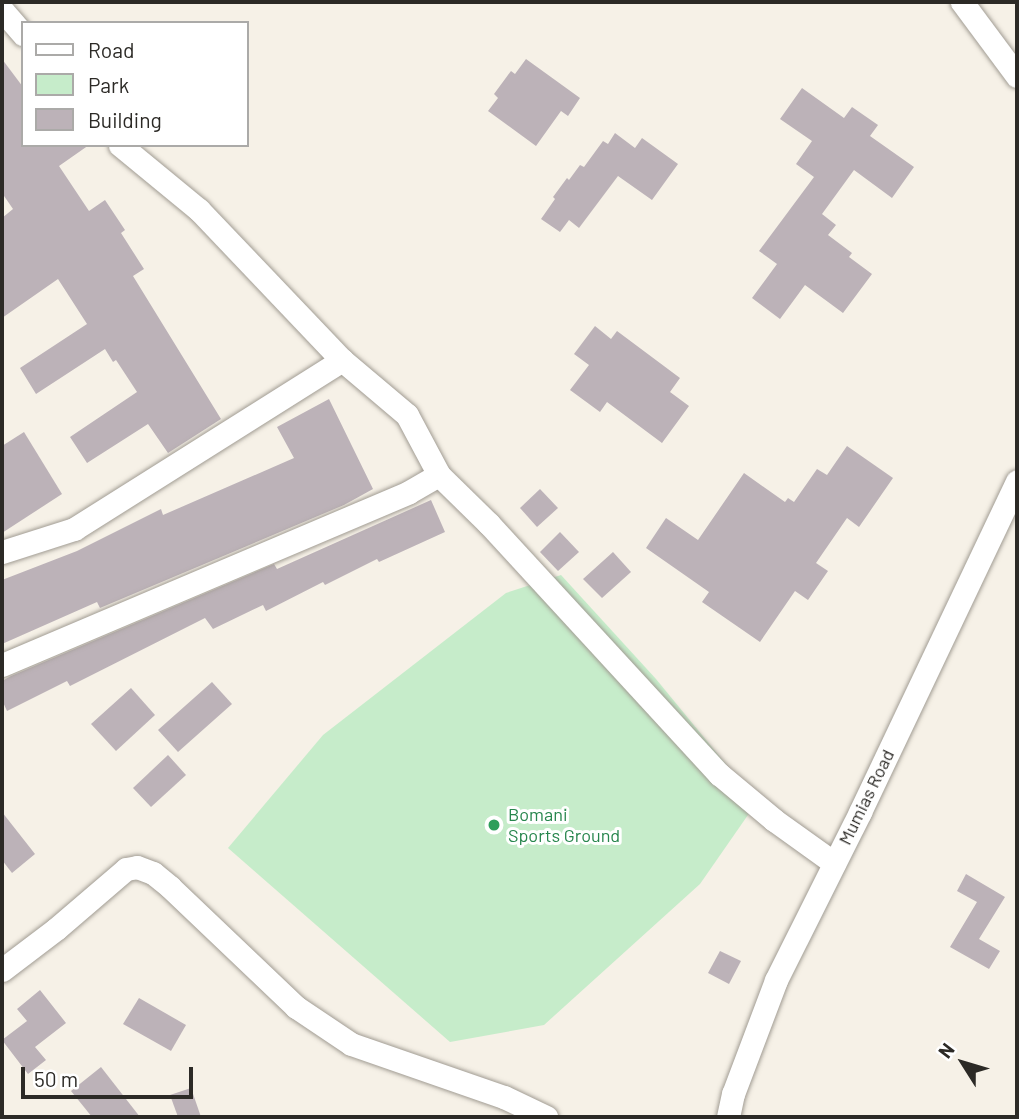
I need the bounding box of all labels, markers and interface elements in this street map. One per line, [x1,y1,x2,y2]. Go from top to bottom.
legend [21,21,248,147]
text: Road [88,37,134,62]
text: Park [88,72,129,97]
text: Building [88,107,162,132]
street label: Mumias Road [834,746,898,848]
place label: Bomani Sports Ground [508,804,620,846]
marker: Bomani Sports Ground [486,817,502,833]
north arrow [928,1028,998,1098]
text: N [933,1038,959,1062]
scale bar [24,1052,196,1096]
text: 50 m [34,1066,78,1091]

